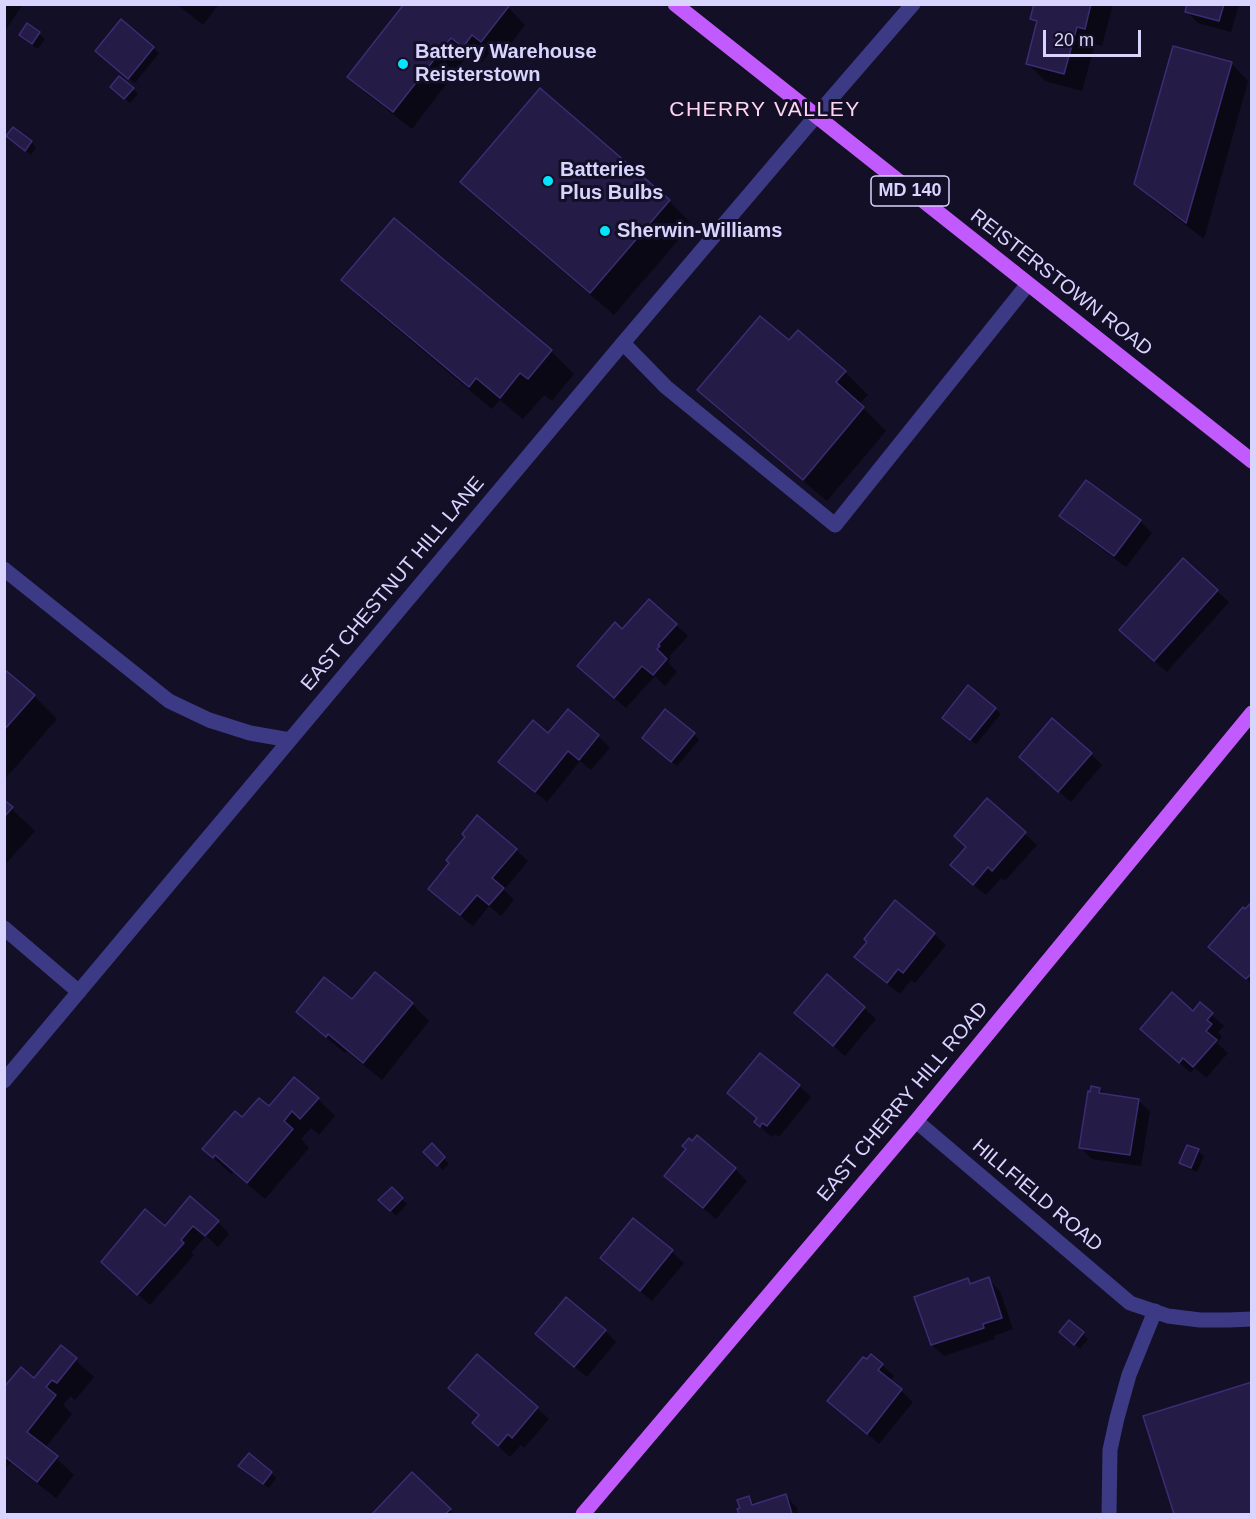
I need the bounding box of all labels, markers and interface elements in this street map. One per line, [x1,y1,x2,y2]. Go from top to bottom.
scale bar [1046,18,1144,56]
text: 20 m [1054,30,1094,50]
place label: Battery Warehouse Reisterstown [415,40,597,87]
marker: Battery Warehouse Reisterstown [396,57,410,71]
district label: CHERRY VALLEY [669,97,861,123]
place label: Batteries Plus Bulbs [560,158,663,205]
marker: Batteries Plus Bulbs [541,174,555,188]
road number: MD 140 [871,176,949,206]
street label: REISTERSTOWN ROAD [965,205,1157,361]
place label: Sherwin-Williams [617,219,782,243]
marker: Sherwin-Williams [598,224,612,238]
street label: EAST CHESTNUT HILL LANE [296,472,490,696]
street label: EAST CHERRY HILL ROAD [812,997,994,1207]
street label: HILLFIELD ROAD [967,1135,1107,1257]

